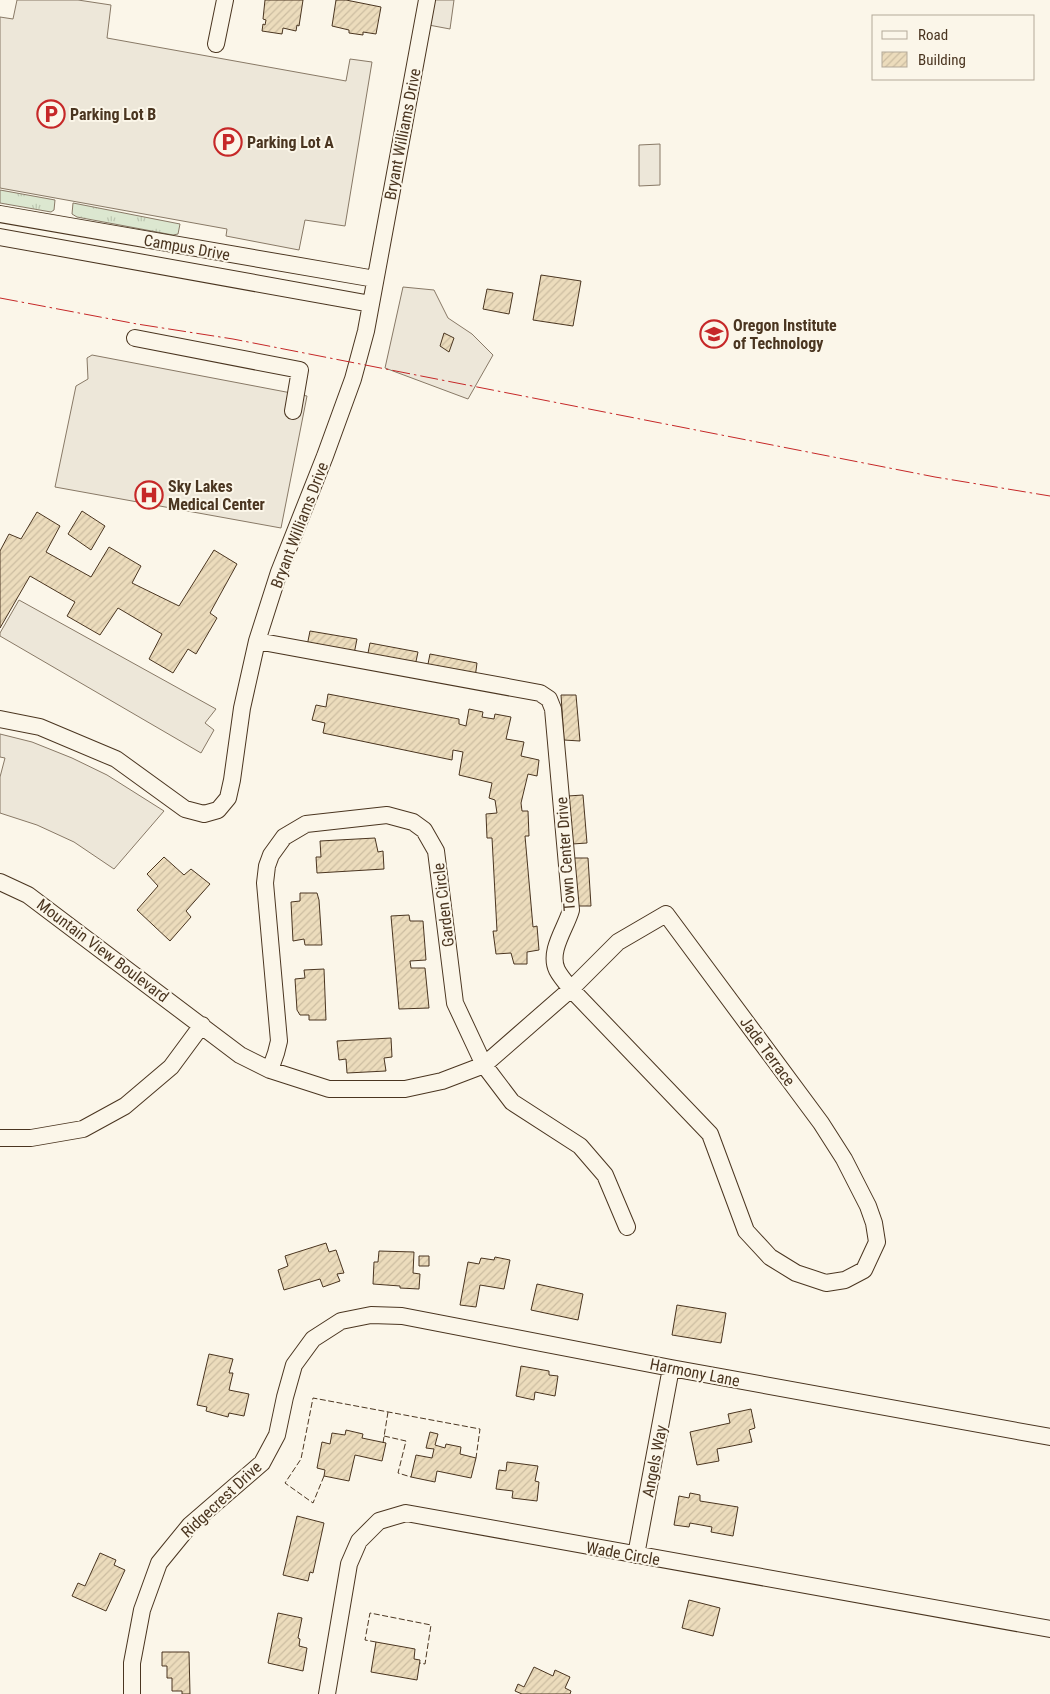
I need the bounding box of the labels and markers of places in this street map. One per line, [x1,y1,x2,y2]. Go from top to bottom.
parking icon: Parking Lot B [36,99,66,129]
place label: Parking Lot B [70,105,156,124]
parking icon: Parking Lot A [213,127,243,157]
place label: Parking Lot A [247,133,334,152]
place label: Oregon Institute of Technology [733,316,837,353]
school or university icon: Oregon Institute of Technology [699,319,729,349]
place label: Sky Lakes Medical Center [168,477,265,514]
hospital icon: Sky Lakes Medical Center [134,480,164,510]

